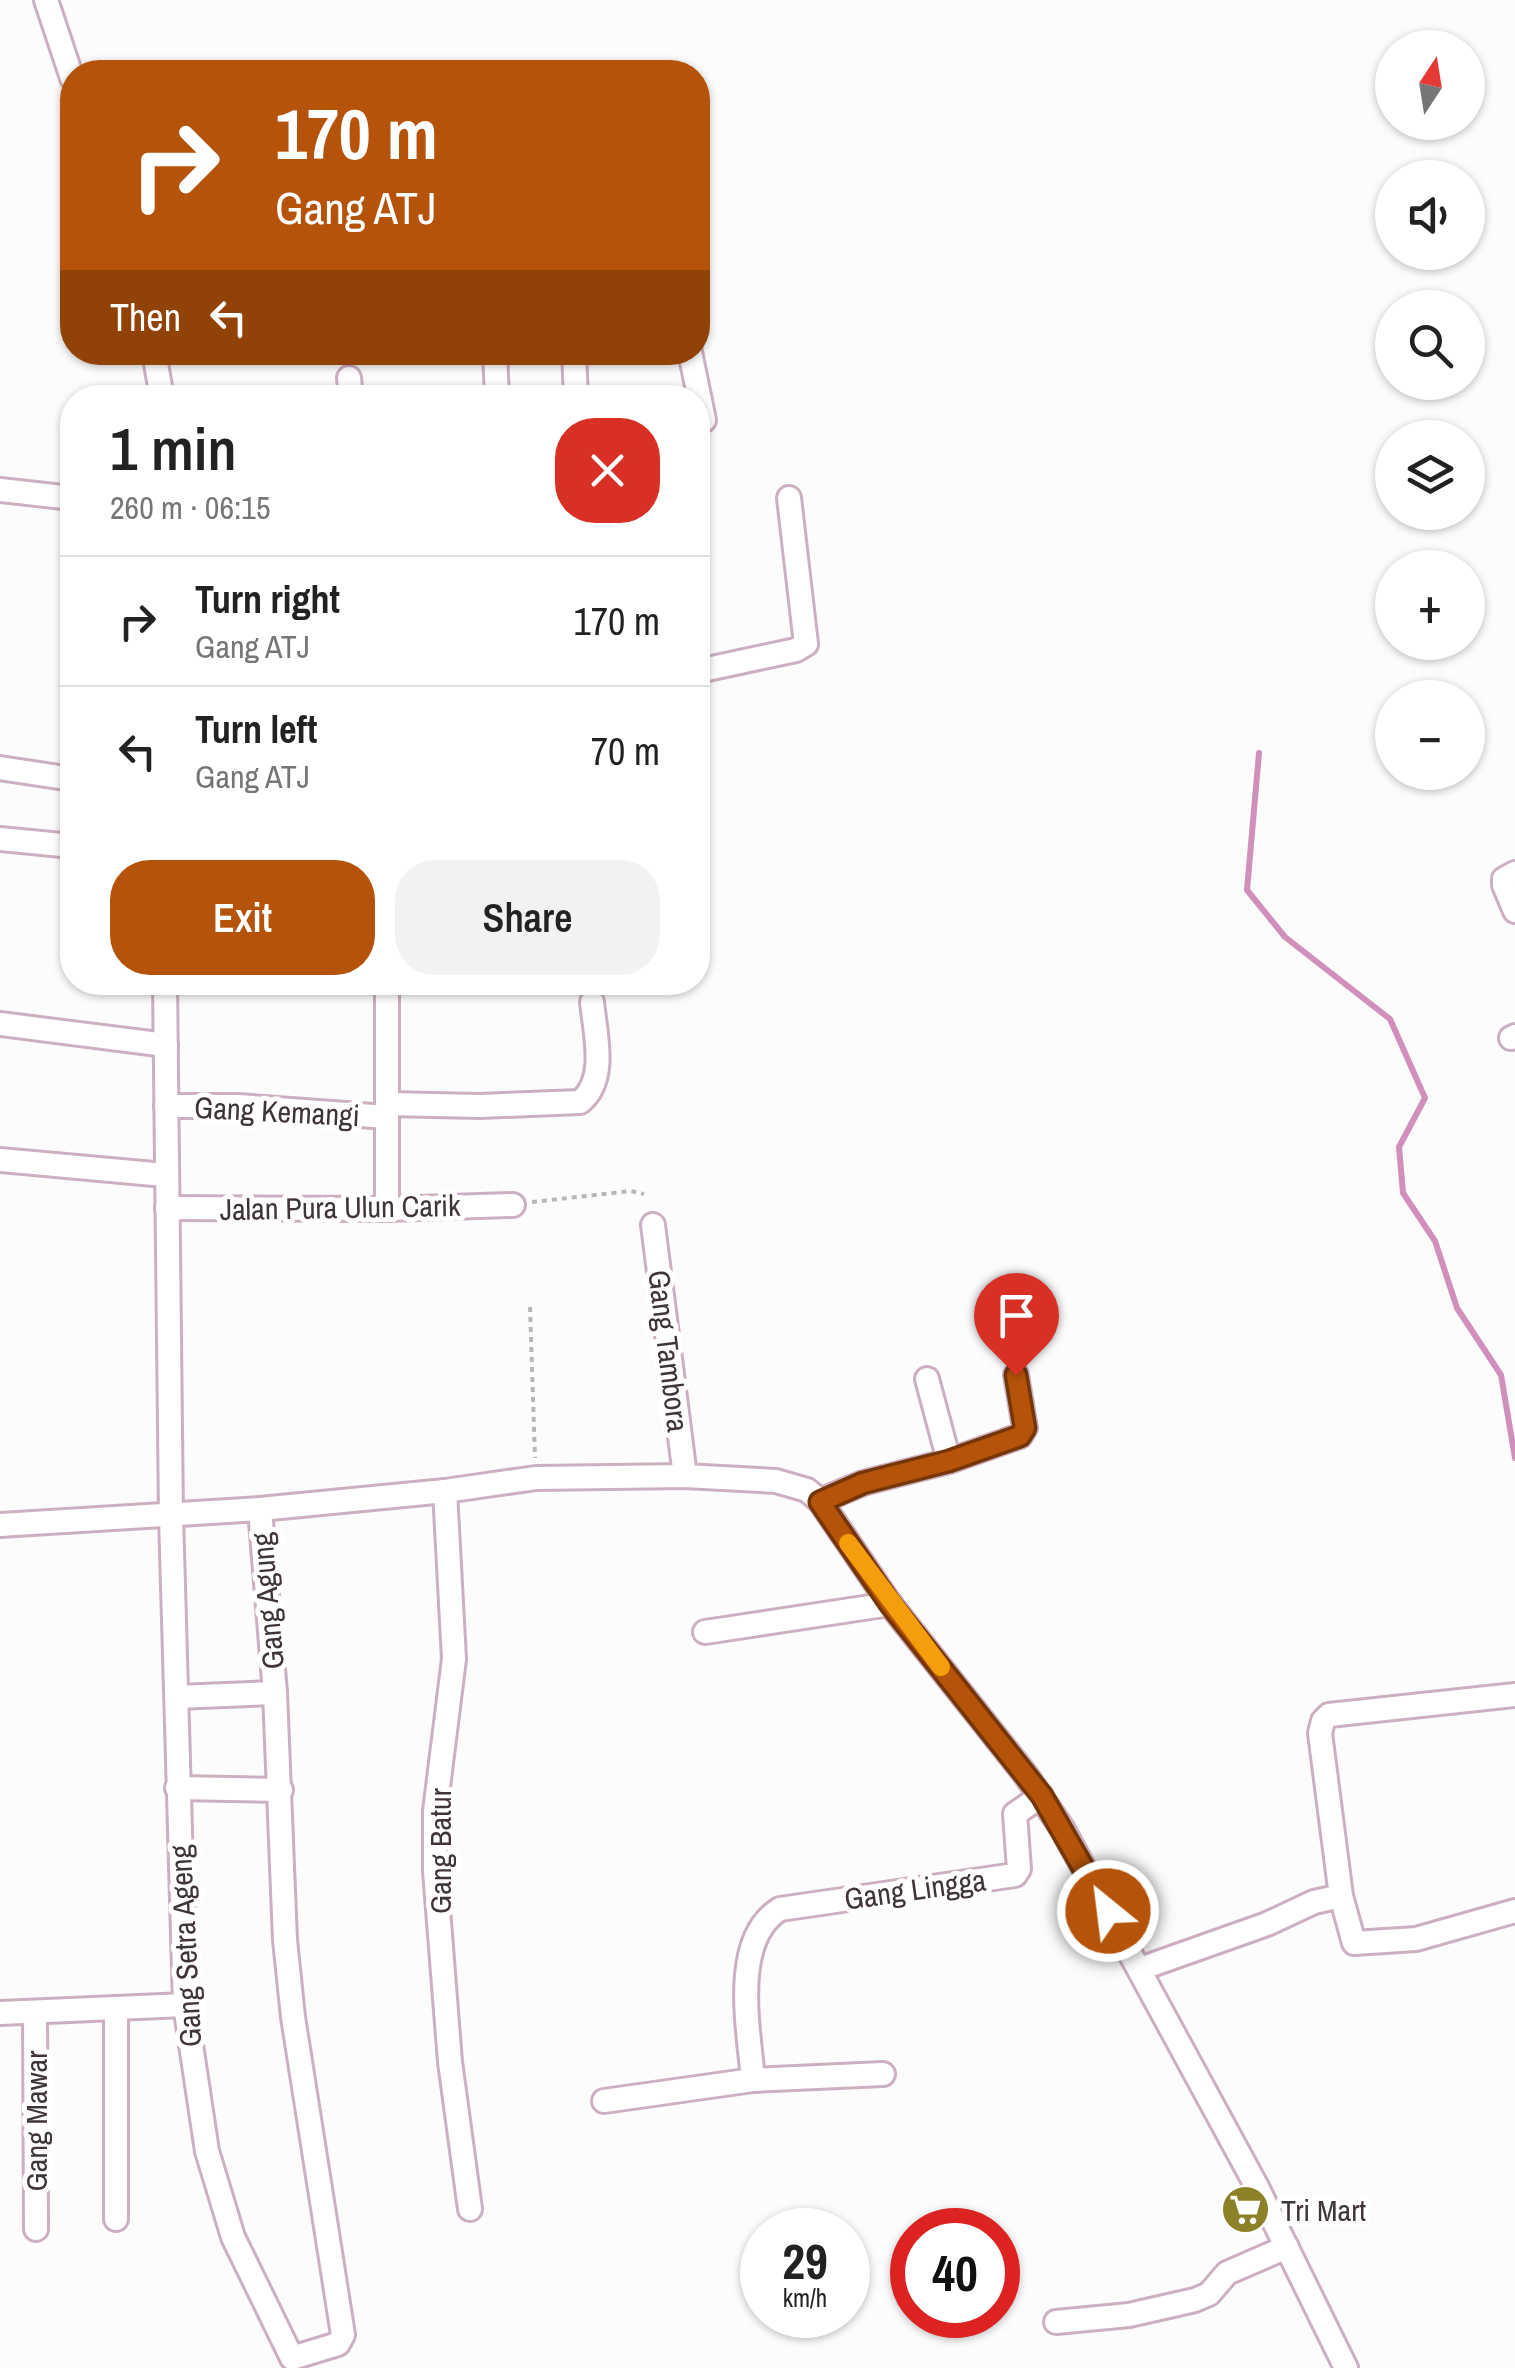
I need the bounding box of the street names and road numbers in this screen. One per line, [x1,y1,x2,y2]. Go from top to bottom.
street label: Gang Kemangi [193,1087,361,1135]
street label: Jalan Pura Ulun Carik [219,1185,461,1229]
street label: Gang Tambora [639,1268,699,1435]
street label: Gang Agung [241,1531,293,1671]
street label: Gang Batur [420,1787,460,1914]
street label: Gang Setra Ageng [160,1844,210,2048]
street label: Gang Lingga [842,1859,989,1919]
street label: Gang Mawar [16,2050,56,2191]

